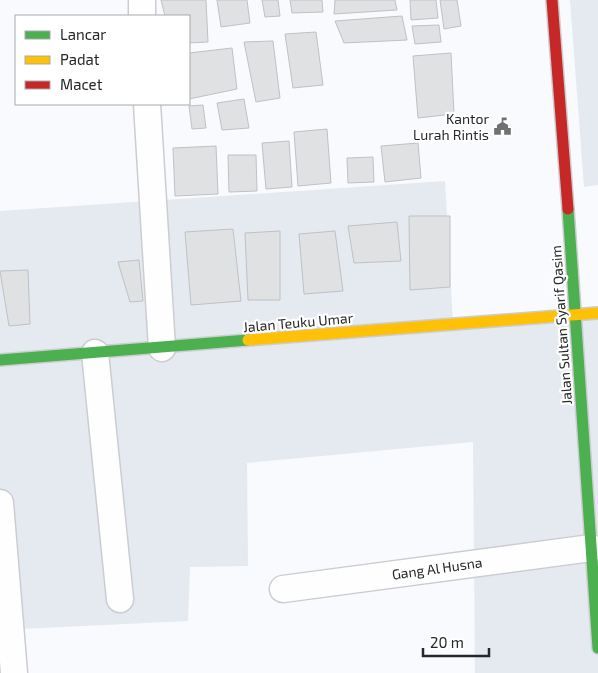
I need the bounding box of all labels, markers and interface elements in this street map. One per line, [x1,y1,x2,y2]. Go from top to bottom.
legend [15,15,190,105]
text: Lancar [60,25,106,43]
text: Padat [60,50,100,68]
text: Macet [60,75,103,93]
place label: Kantor Lurah Rintis [413,110,489,143]
public building icon: Kantor Lurah Rintis [493,116,513,136]
street label: Jalan Sultan Syarif Qasim [547,245,575,405]
street label: Jalan Teuku Umar [242,309,354,335]
street label: Gang Al Husna [391,553,483,583]
scale bar [423,626,489,658]
text: 20 m [430,633,464,651]

